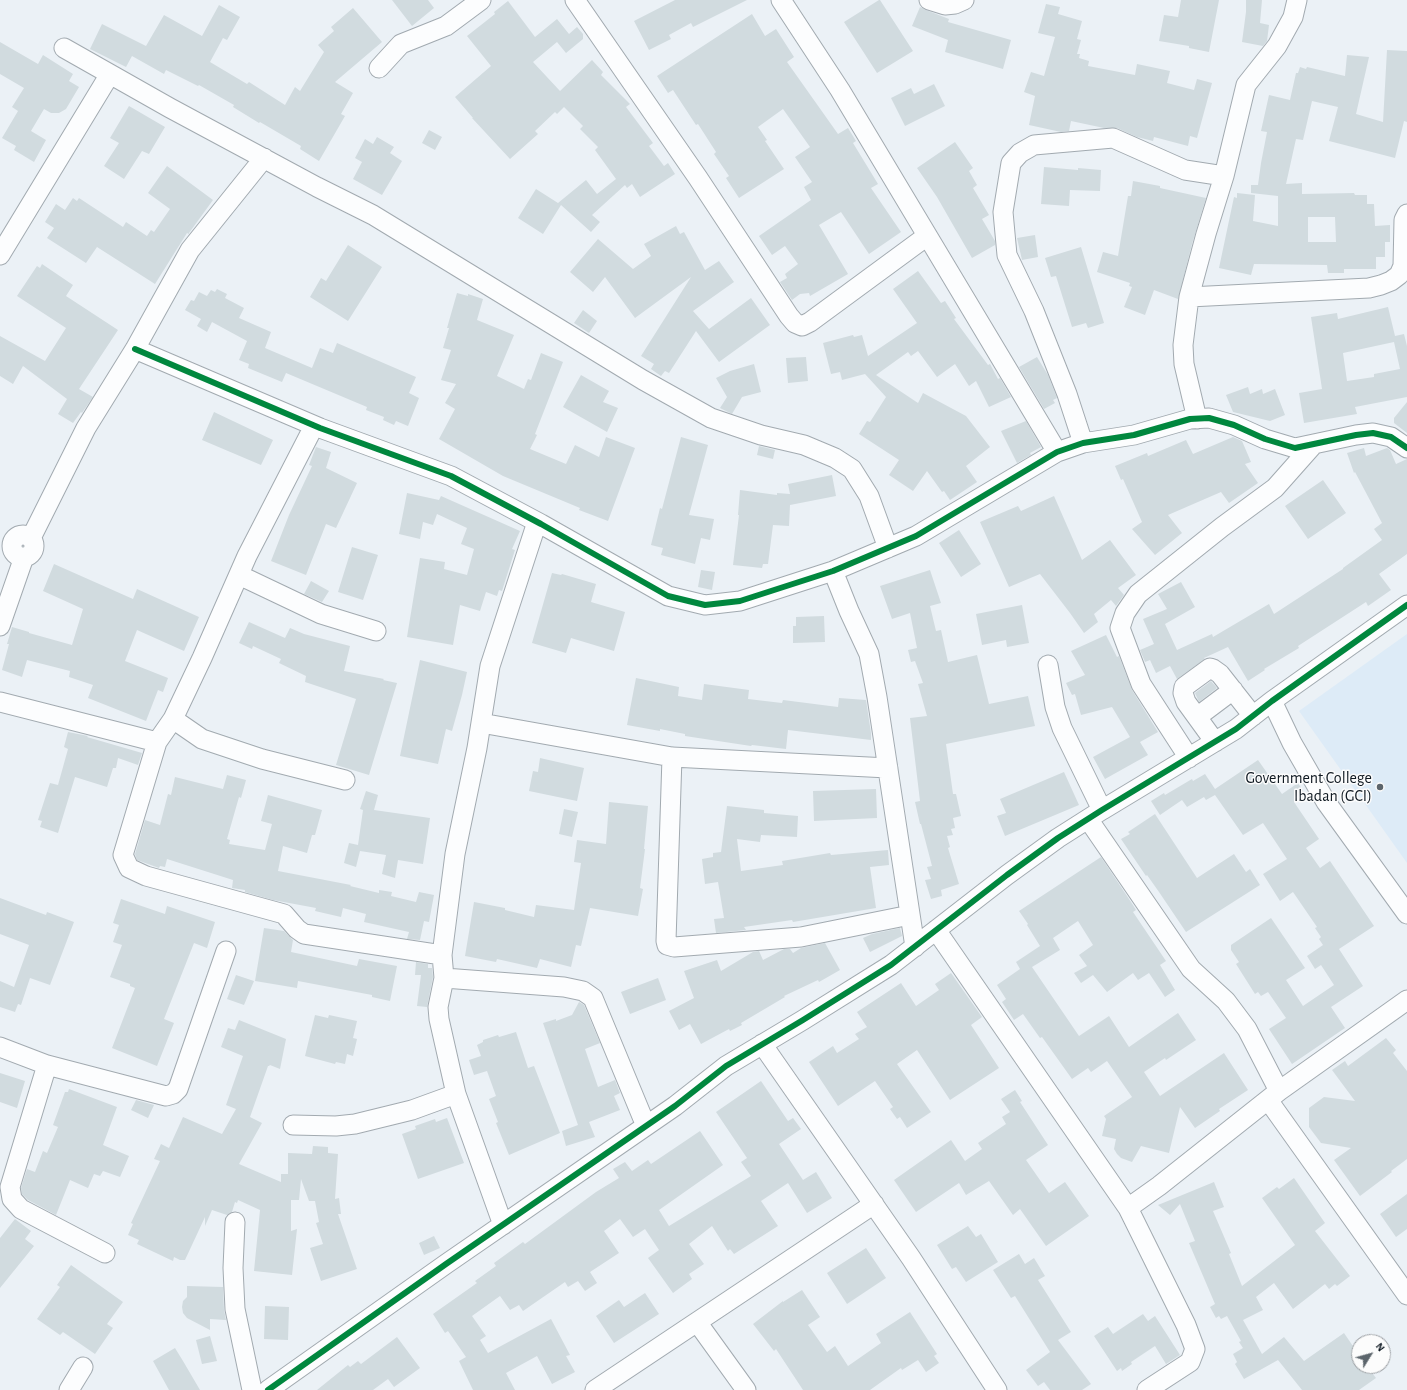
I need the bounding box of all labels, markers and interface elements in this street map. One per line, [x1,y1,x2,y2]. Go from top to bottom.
place label: Government College Ibadan (GCI) [1246,768,1372,806]
marker: Government College Ibadan (GCI) [1375,782,1385,792]
north arrow [1351,1334,1391,1374]
text: N [1373,1341,1387,1353]

